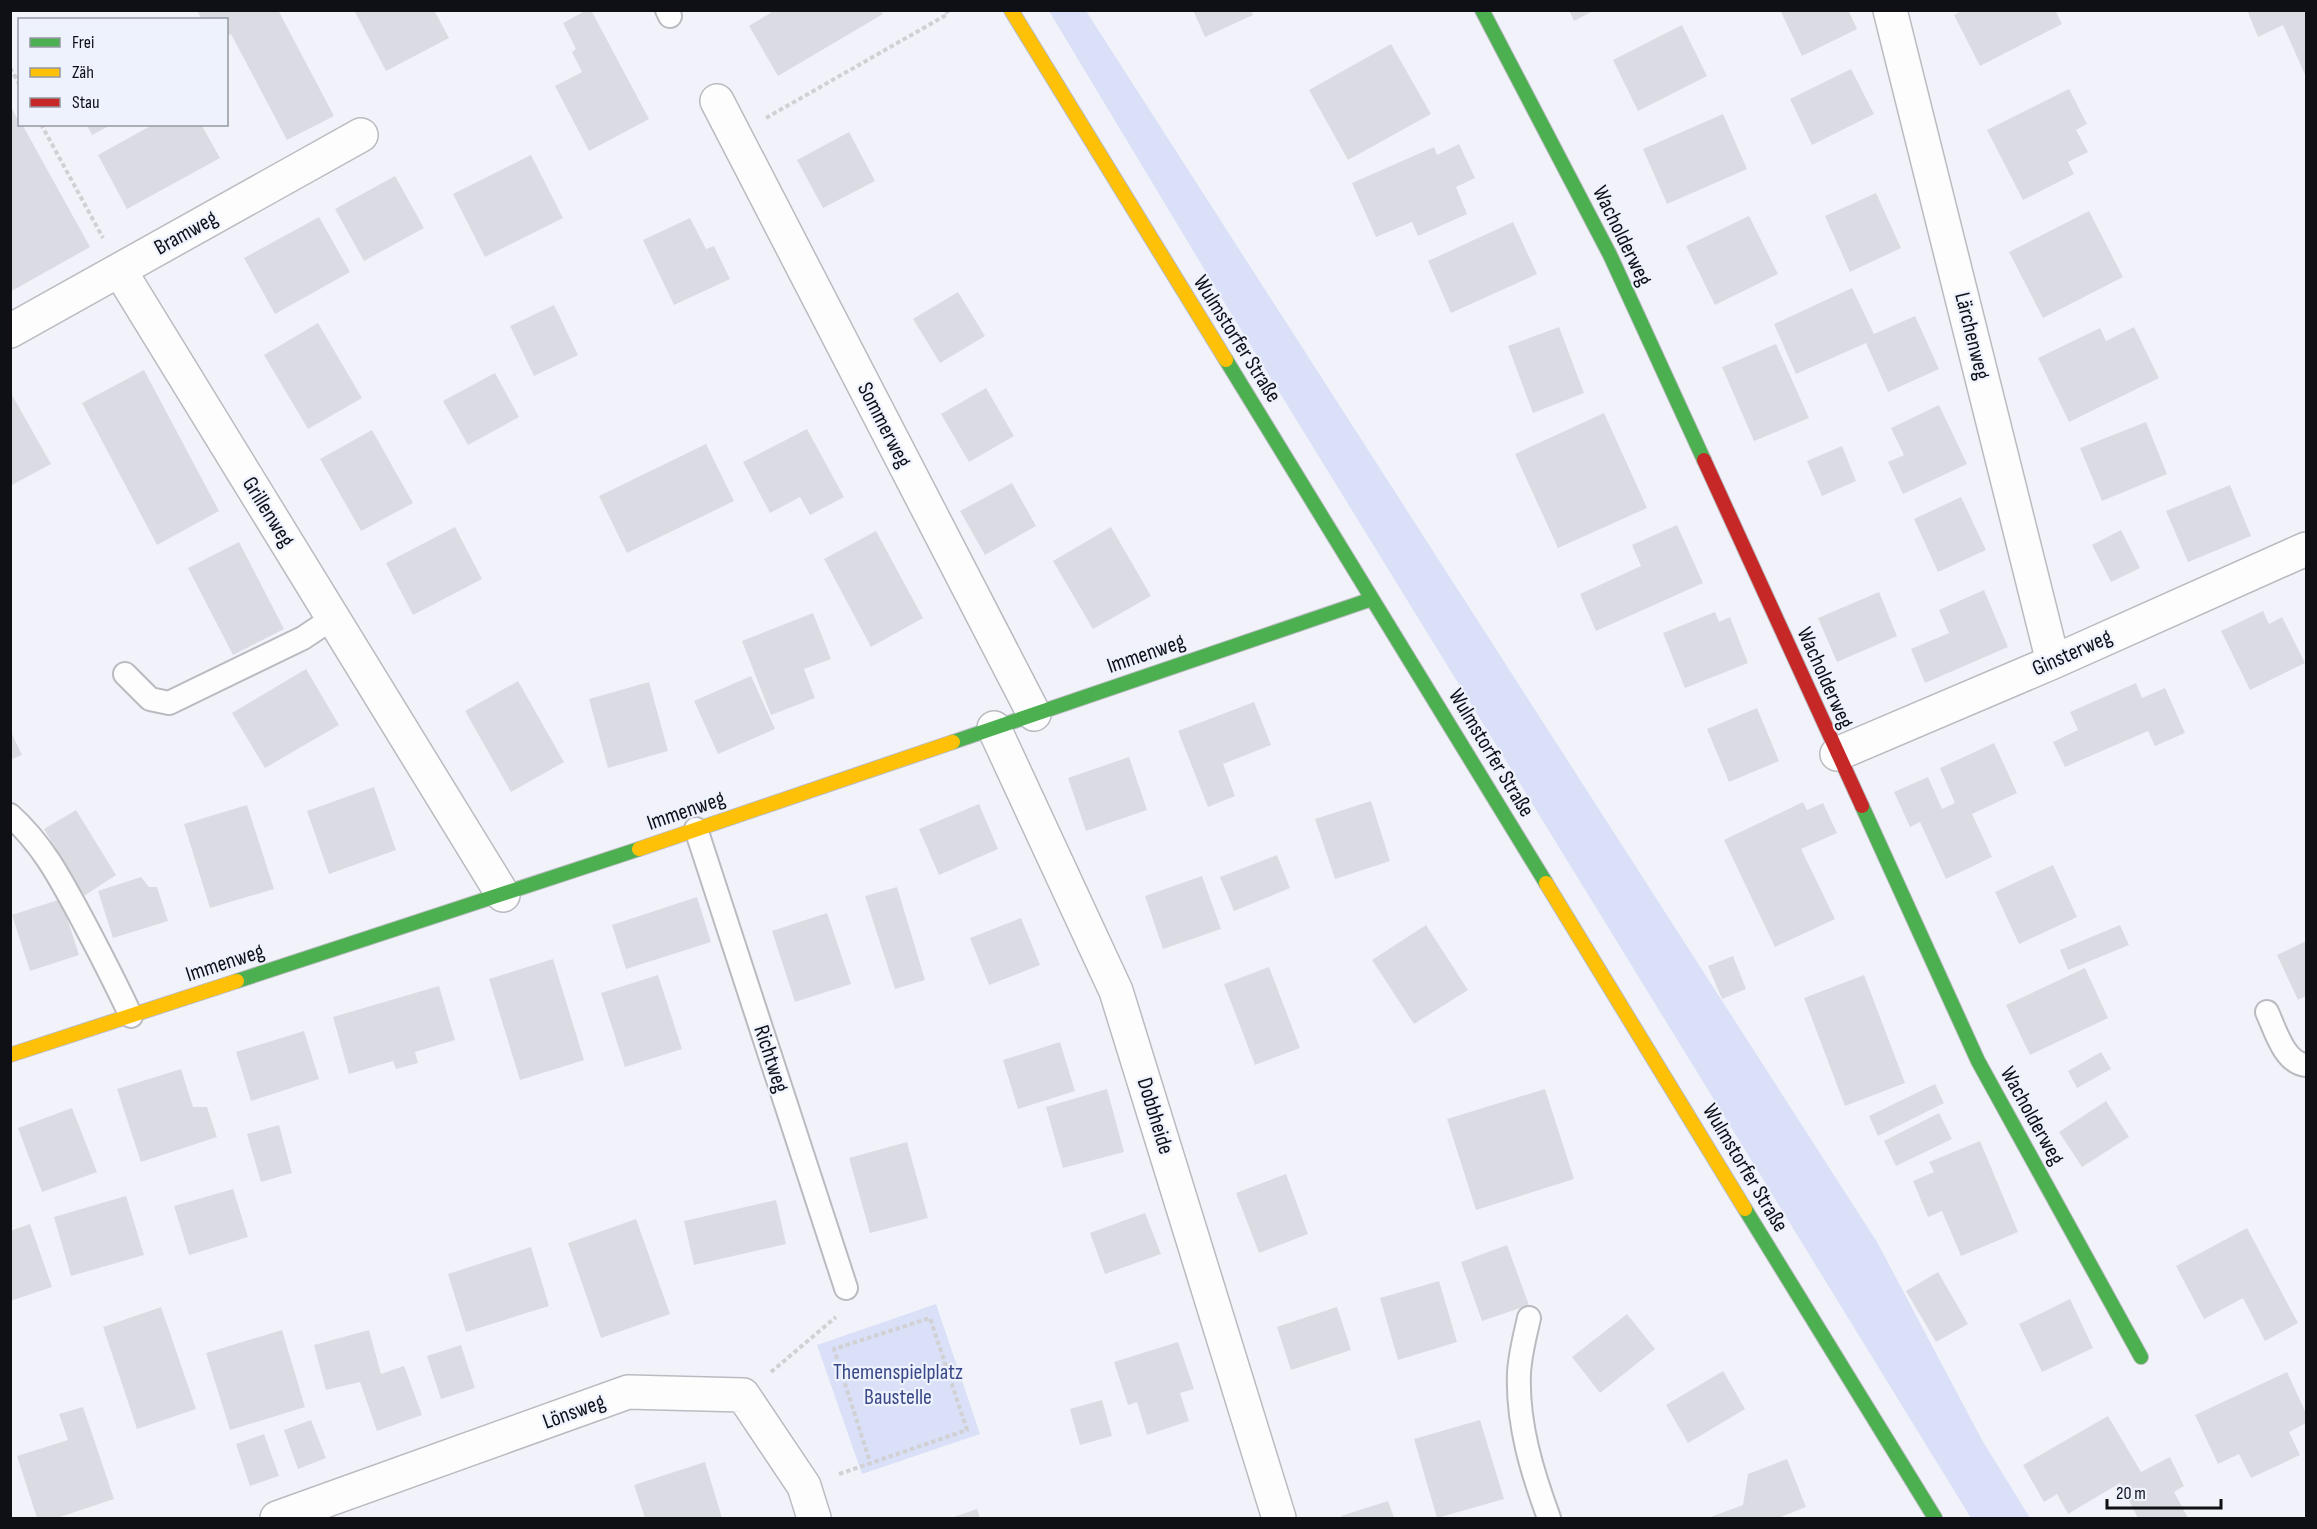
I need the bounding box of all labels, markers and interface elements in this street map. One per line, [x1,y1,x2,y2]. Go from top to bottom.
legend [18,18,228,126]
text: Frei [72,32,94,53]
text: Zäh [72,62,94,83]
text: Stau [72,92,100,113]
street label: Wacholderweg [1586,181,1658,291]
street label: Bramweg [150,205,223,261]
street label: Wulmstorfer Straße [1187,270,1287,408]
street label: Lärchenweg [1948,290,1996,383]
street label: Sommerweg [851,378,917,472]
street label: Grillenweg [236,472,300,552]
street label: Wacholderweg [1791,623,1859,733]
street label: Ginsterweg [2028,623,2116,682]
street label: Immenweg [1103,628,1189,680]
street label: Wulmstorfer Straße [1442,684,1540,822]
street label: Immenweg [643,785,729,837]
street label: Immenweg [182,938,268,988]
street label: Richtweg [747,1022,795,1096]
street label: Wacholderweg [1994,1062,2070,1170]
street label: Dobbheide [1131,1074,1179,1158]
street label: Wulmstorfer Straße [1696,1099,1794,1237]
park label: Themenspielplatz Baustelle [833,1359,963,1411]
street label: Lönsweg [539,1388,609,1436]
scale bar [2107,1472,2221,1510]
text: 20 m [2116,1483,2146,1504]

